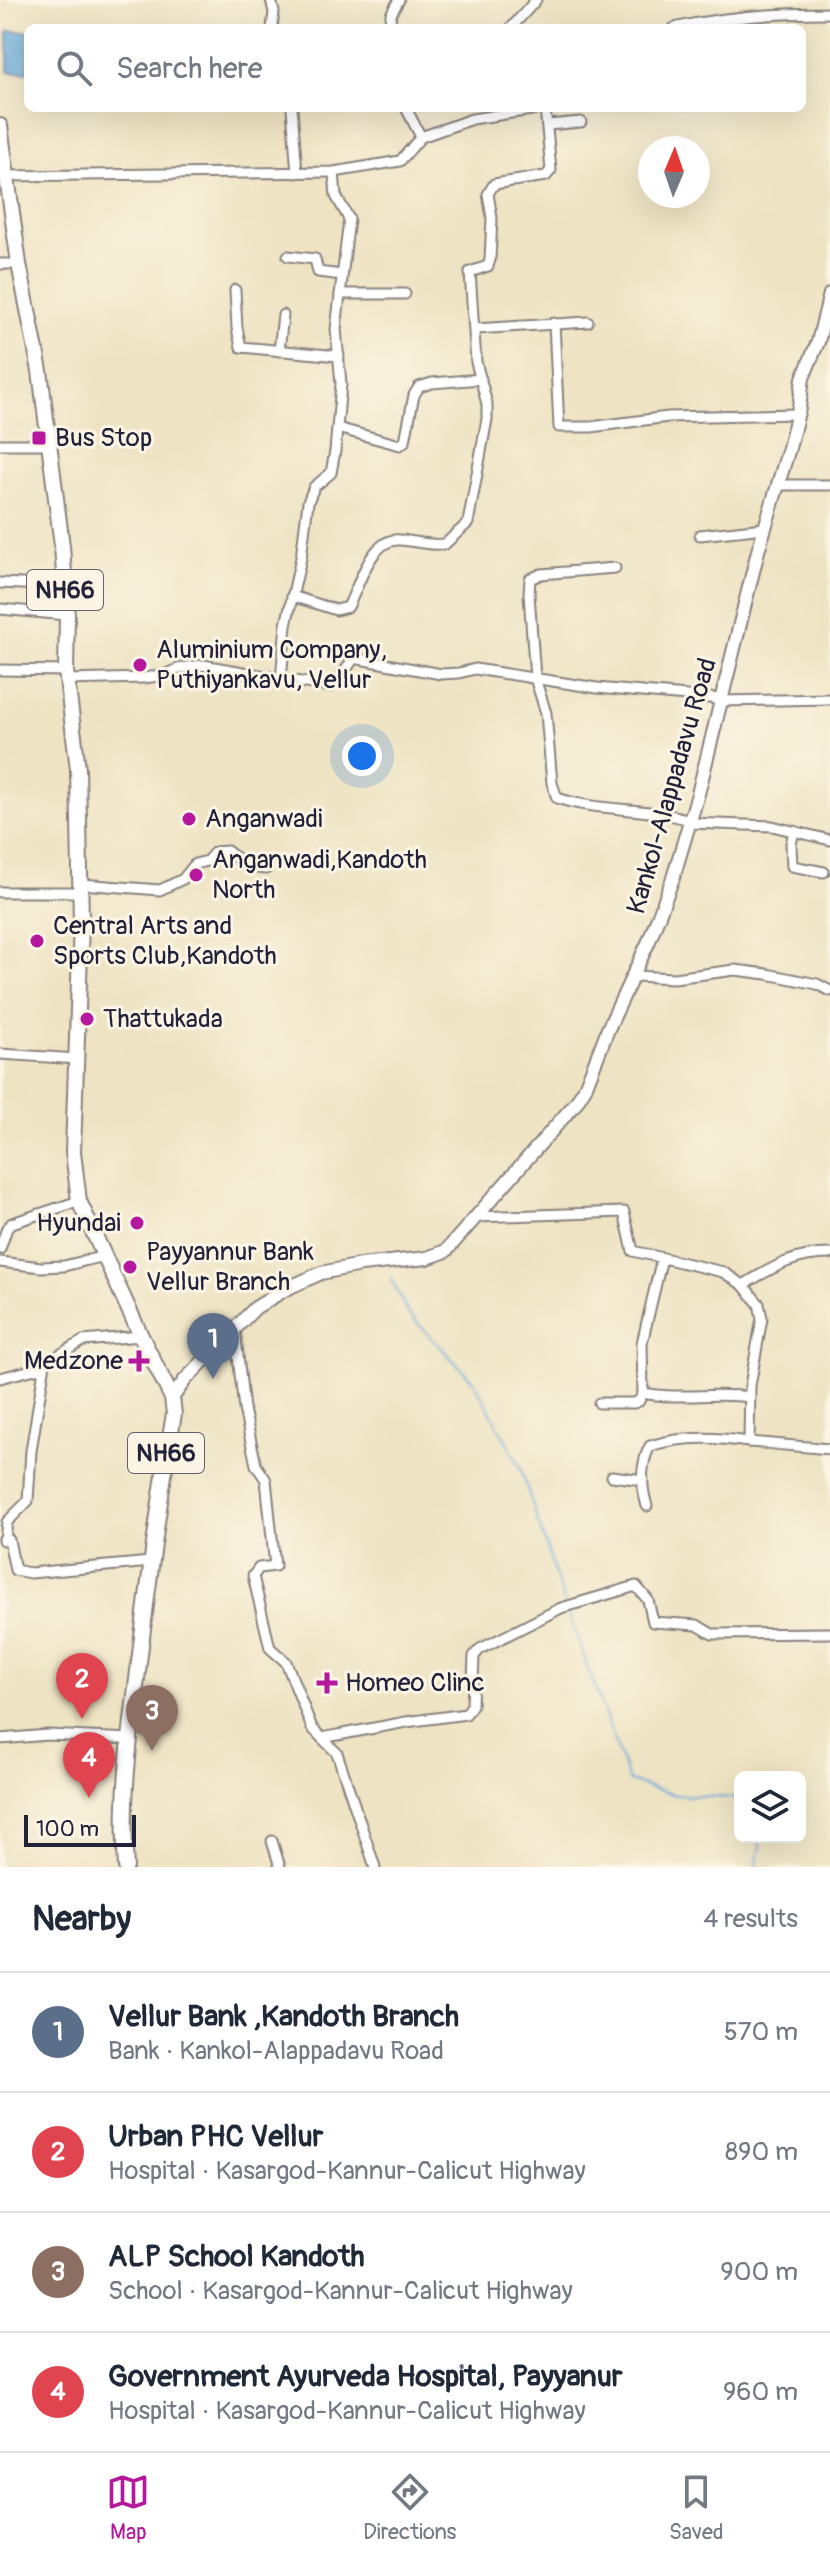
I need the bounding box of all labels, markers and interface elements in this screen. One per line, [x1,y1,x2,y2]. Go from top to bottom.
search box [24,24,806,112]
icon: search [52,46,96,90]
text: Search here [116,50,263,87]
north arrow [638,136,710,208]
place label: Bus Stop [55,422,152,454]
marker: Bus Stop [30,429,48,447]
road number: NH66 [27,570,103,610]
place label: Aluminium Company, Puthiyankavu, Vellur [156,634,387,696]
street label: Kankol-Alappadavu Road [620,654,724,918]
marker: Aluminium Company, Puthiyankavu, Vellur [131,656,149,674]
your location [342,736,382,776]
place label: Anganwadi [205,803,323,835]
marker: Anganwadi [180,810,198,828]
place label: Anganwadi,Kandoth North [212,844,427,906]
marker: Anganwadi,Kandoth North [187,866,205,884]
place label: Central Arts and Sports Club,Kandoth [53,910,277,972]
marker: Central Arts and Sports Club,Kandoth [28,932,46,950]
place label: Thattukada [103,1003,223,1035]
marker: Thattukada [78,1010,96,1028]
place label: Hyundai [36,1207,121,1239]
marker: Hyundai [128,1214,146,1232]
place label: Payyannur Bank Vellur Branch [146,1236,314,1298]
marker: Payyannur Bank Vellur Branch [121,1258,139,1276]
pin: 1 [187,1313,239,1379]
place label: Medzone [24,1345,123,1377]
marker: Medzone [130,1352,148,1370]
road number: NH66 [128,1433,204,1473]
pin: 2 [56,1653,108,1719]
place label: Homeo Clinc [345,1667,485,1699]
marker: Homeo Clinc [316,1672,338,1694]
pin: 3 [126,1685,178,1751]
pin: 4 [63,1732,115,1798]
map controls [734,1771,806,1843]
button: layers [734,1771,806,1843]
scale bar [24,1811,136,1847]
text: 100 m [36,1815,99,1843]
text: Nearby [32,1898,131,1941]
text: 4 results [703,1903,798,1935]
text: Vellur Bank ,Kandoth Branch [108,1998,459,2035]
text: 1 [53,2016,63,2048]
text: 570 m [724,2016,798,2048]
text: Bank · Kankol-Alappadavu Road [108,2035,444,2067]
text: Urban PHC Vellur [108,2118,323,2155]
text: 2 [51,2136,65,2168]
text: 890 m [725,2136,798,2168]
text: Hospital · Kasargod-Kannur-Calicut Highway [108,2155,586,2187]
text: ALP School Kandoth [108,2238,365,2275]
text: 3 [51,2256,65,2288]
text: 900 m [720,2256,798,2288]
text: School · Kasargod-Kannur-Calicut Highway [108,2275,573,2307]
text: Government Ayurveda Hospital, Payyanur [108,2358,623,2395]
text: 4 [50,2376,66,2408]
text: 960 m [723,2376,798,2408]
text: Hospital · Kasargod-Kannur-Calicut Highway [108,2395,586,2427]
tab: Map [106,2470,150,2546]
tab: Directions [363,2470,456,2546]
tab: Saved [669,2470,724,2546]

